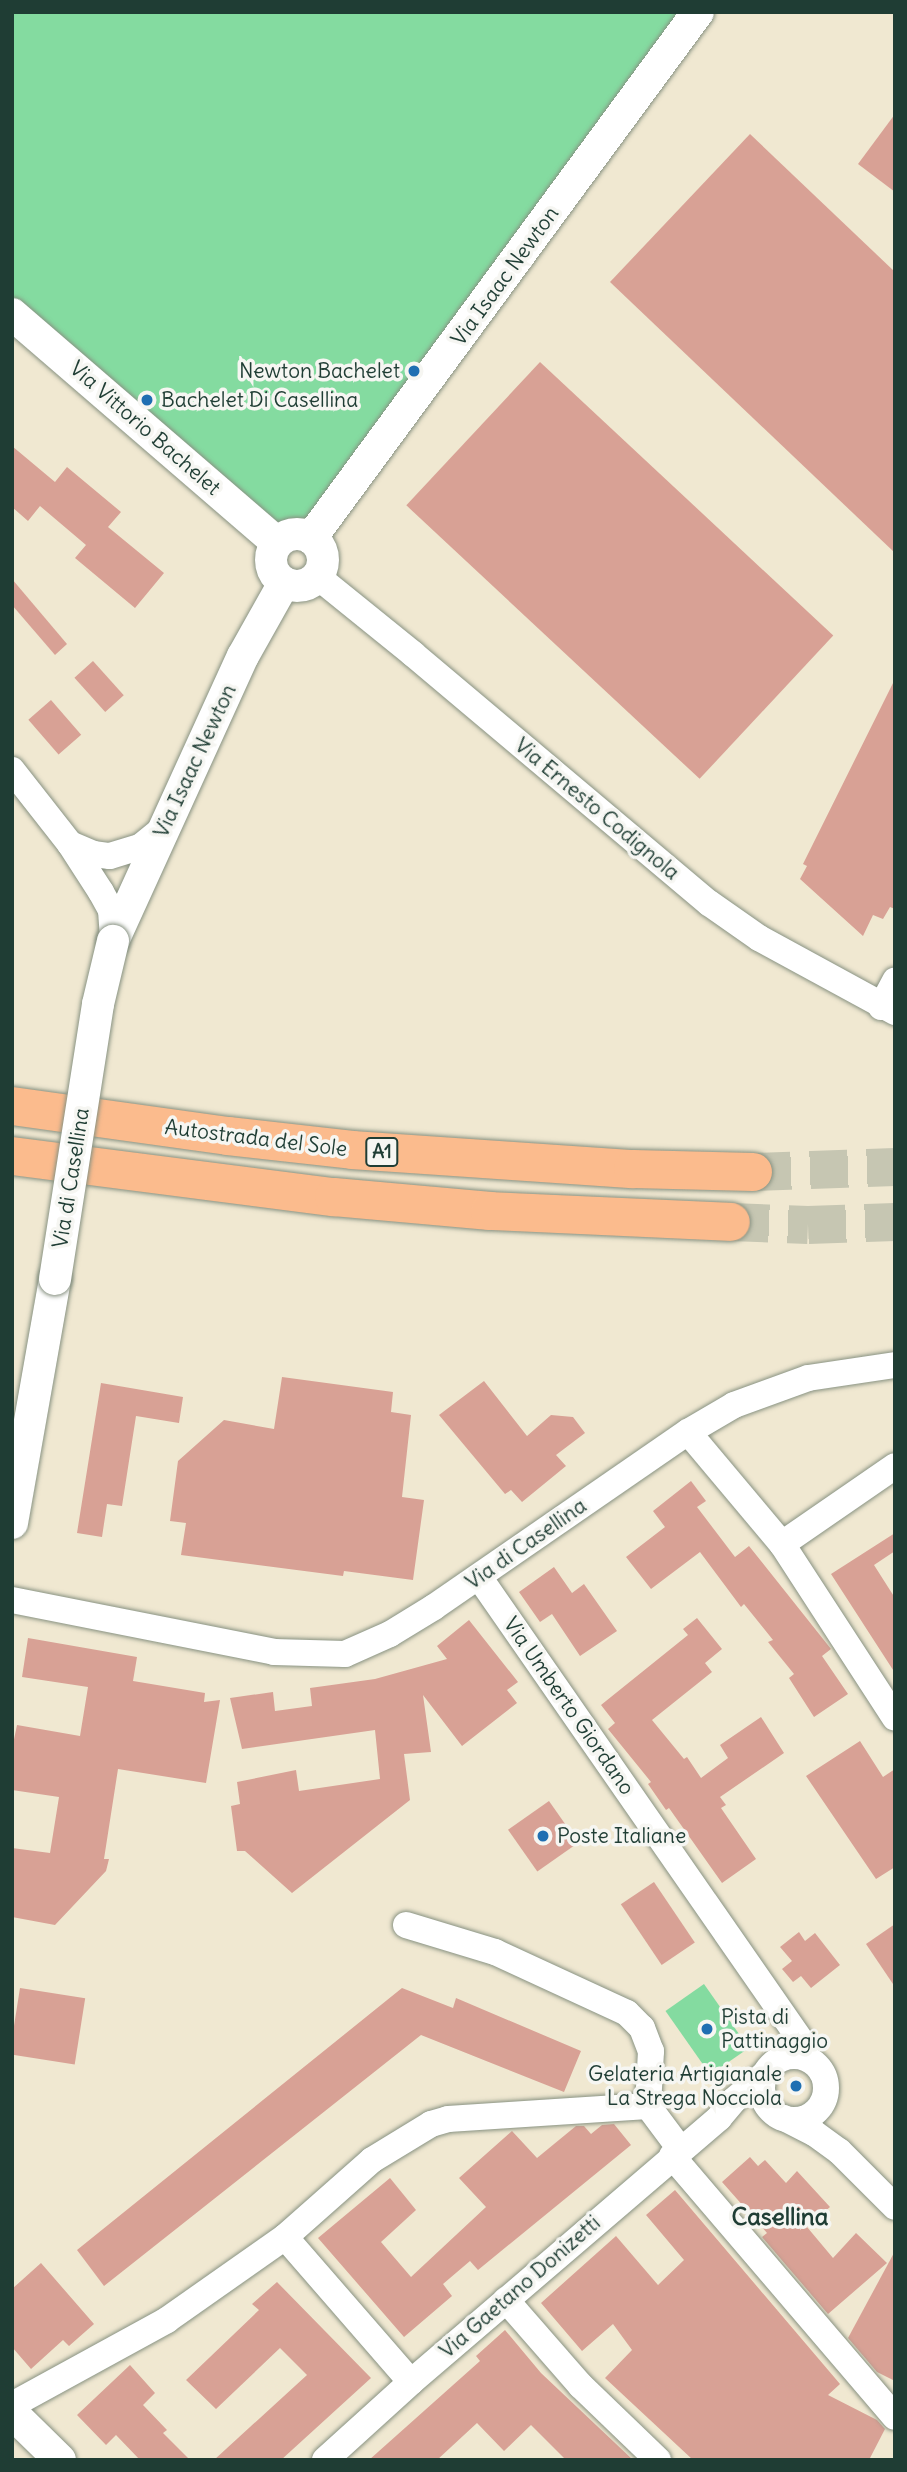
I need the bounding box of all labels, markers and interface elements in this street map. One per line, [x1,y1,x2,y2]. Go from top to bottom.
street label: Via Isaac Newton [446,201,564,351]
street label: Via Vittorio Bachelet [64,356,226,500]
place label: Newton Bachelet [239,358,400,384]
marker: Newton Bachelet [406,363,422,379]
place label: Bachelet Di Casellina [161,387,358,413]
marker: Bachelet Di Casellina [139,392,155,408]
street label: Via Isaac Newton [148,680,242,842]
street label: Via Ernesto Codignola [509,733,685,885]
street label: Via di Casellina [47,1106,95,1250]
street label: Autostrada del Sole [163,1114,349,1162]
road number: A1 [364,1136,400,1168]
street label: Via di Casellina [461,1493,591,1595]
street label: Via Umberto Giordano [498,1612,640,1800]
place label: Poste Italiane [557,1823,686,1849]
marker: Poste Italiane [535,1828,551,1844]
place label: Pista di Pattinaggio [721,2004,828,2054]
marker: Pista di Pattinaggio [699,2021,715,2037]
place label: Gelateria Artigianale La Strega Nocciola [588,2061,782,2111]
marker: Gelateria Artigianale La Strega Nocciola [788,2078,804,2094]
district label: Casellina [732,2203,828,2231]
street label: Via Gaetano Donizetti [435,2210,605,2364]

